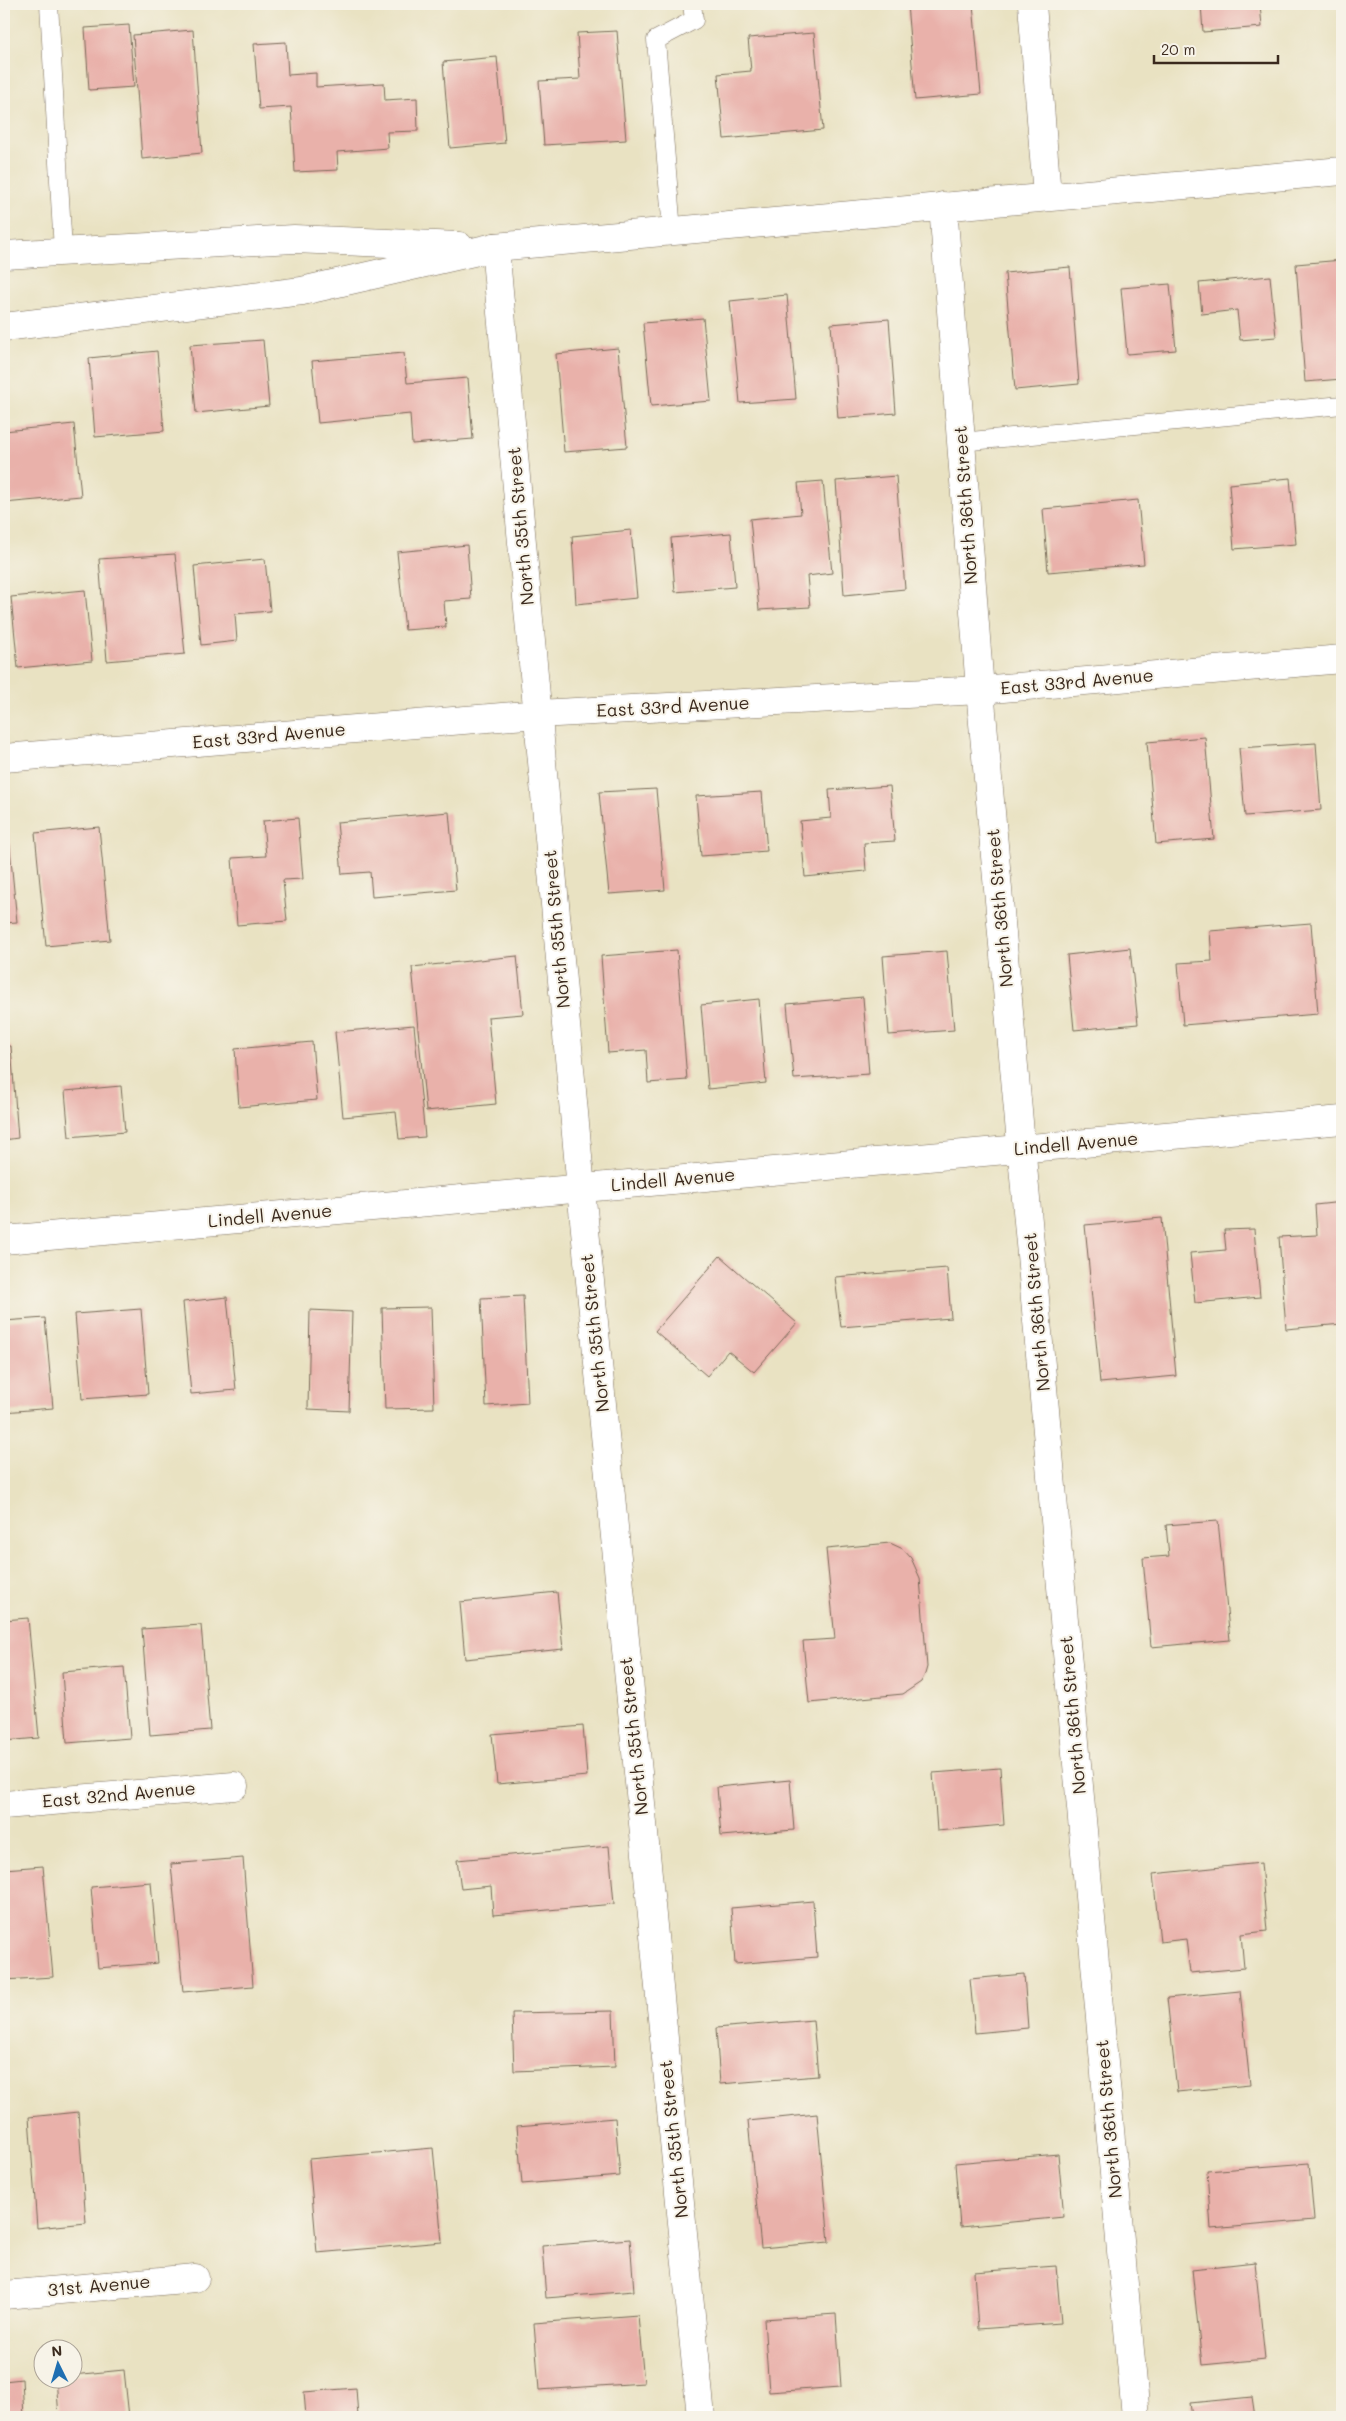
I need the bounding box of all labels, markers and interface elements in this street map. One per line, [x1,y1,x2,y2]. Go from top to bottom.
scale bar [1154,32,1277,64]
text: 20 m [1161,39,1195,59]
street label: North 36th Street [947,425,983,585]
street label: North 35th Street [501,446,539,606]
street label: East 33rd Avenue [999,662,1154,700]
street label: East 33rd Avenue [596,690,750,722]
street label: East 33rd Avenue [191,716,346,754]
street label: North 36th Street [980,828,1018,989]
street label: North 35th Street [537,849,575,1009]
street label: Lindell Avenue [1013,1126,1139,1160]
street label: Lindell Avenue [610,1162,736,1196]
street label: Lindell Avenue [207,1198,333,1232]
street label: North 36th Street [1017,1232,1055,1393]
street label: North 35th Street [574,1253,614,1413]
street label: North 36th Street [1053,1635,1091,1796]
street label: North 35th Street [613,1656,653,1816]
street label: East 32nd Avenue [41,1775,197,1813]
street label: North 36th Street [1089,2039,1127,2200]
street label: North 35th Street [653,2059,693,2219]
street label: 31st Avenue [46,2269,151,2301]
north arrow [32,2338,82,2388]
text: N [51,2341,63,2360]

